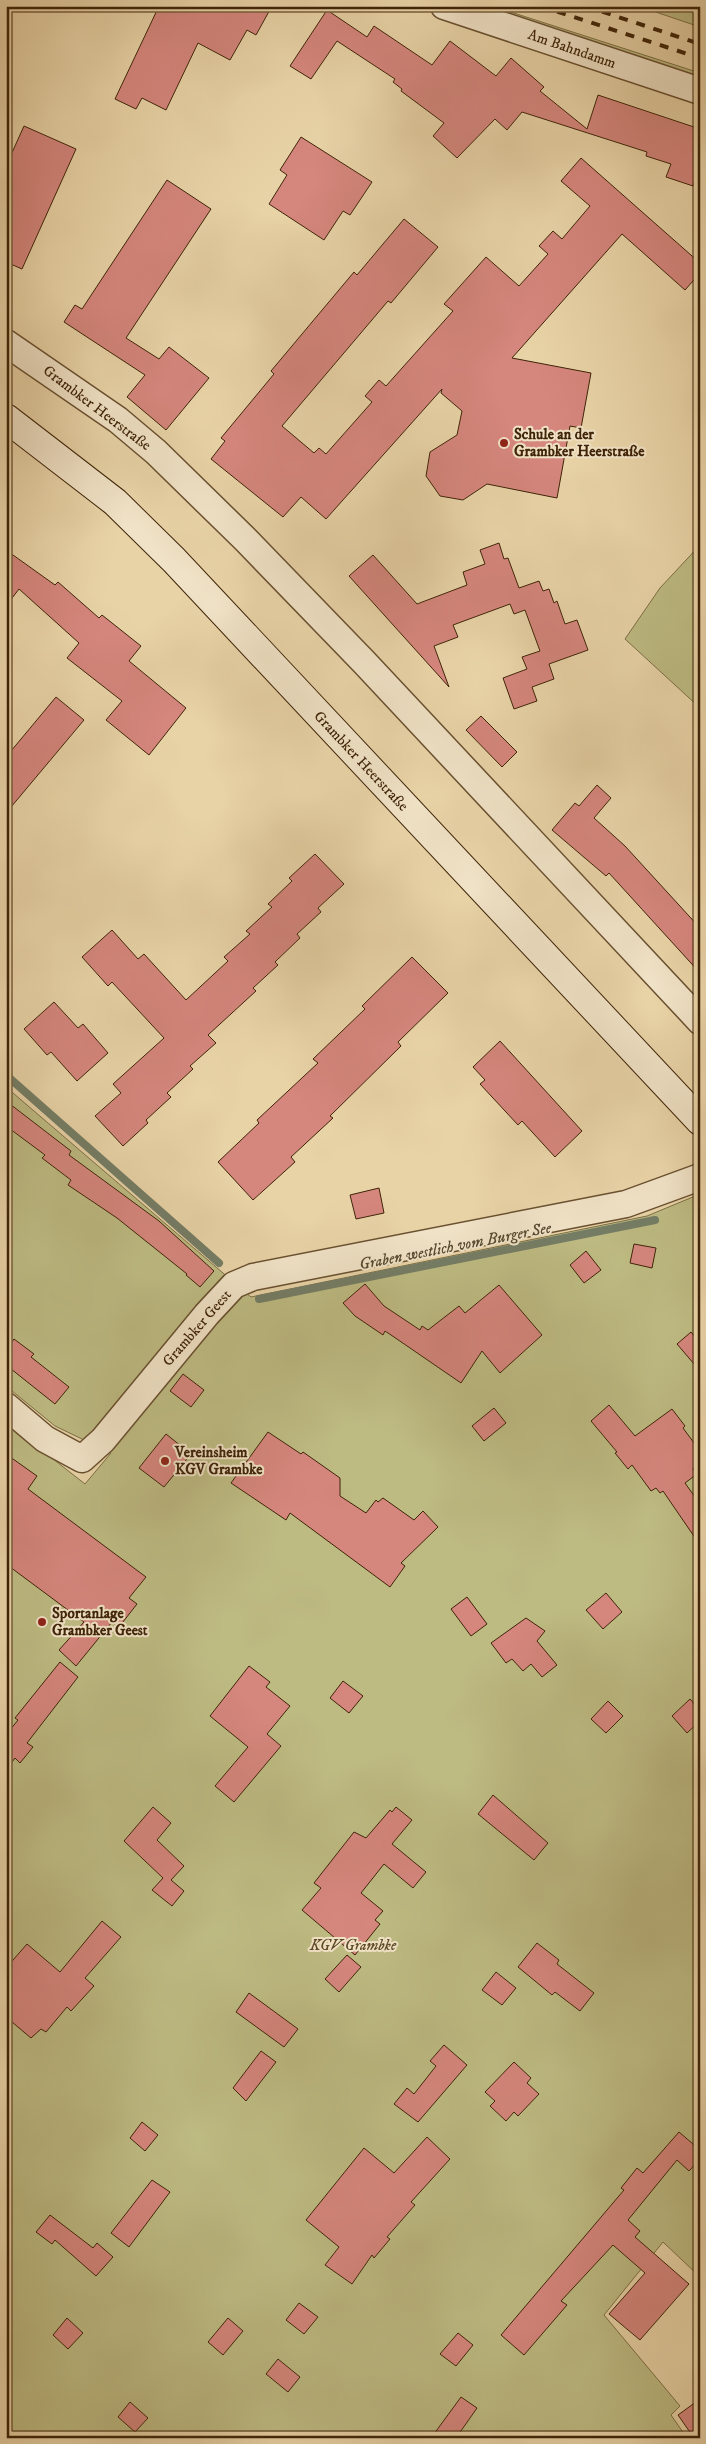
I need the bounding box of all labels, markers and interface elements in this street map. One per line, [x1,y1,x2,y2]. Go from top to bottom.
street label: Am Bahndamm [525,25,619,73]
street label: Grambker Heerstraße [39,361,155,455]
place label: Schule an der Grambker Heerstraße [514,425,645,461]
marker: Schule an der Grambker Heerstraße [498,437,510,449]
street label: Grambker Heerstraße [310,707,412,815]
water label: Graben westlich vom Burger See [357,1217,553,1274]
street label: Grambker Geest [158,1286,236,1370]
place label: Vereinsheim KGV Grambke [174,1443,263,1479]
marker: Vereinsheim KGV Grambke [159,1455,171,1467]
place label: Sportanlage Grambker Geest [52,1604,148,1640]
marker: Sportanlage Grambker Geest [36,1616,48,1628]
park label: KGV Grambke [309,1936,397,1955]

